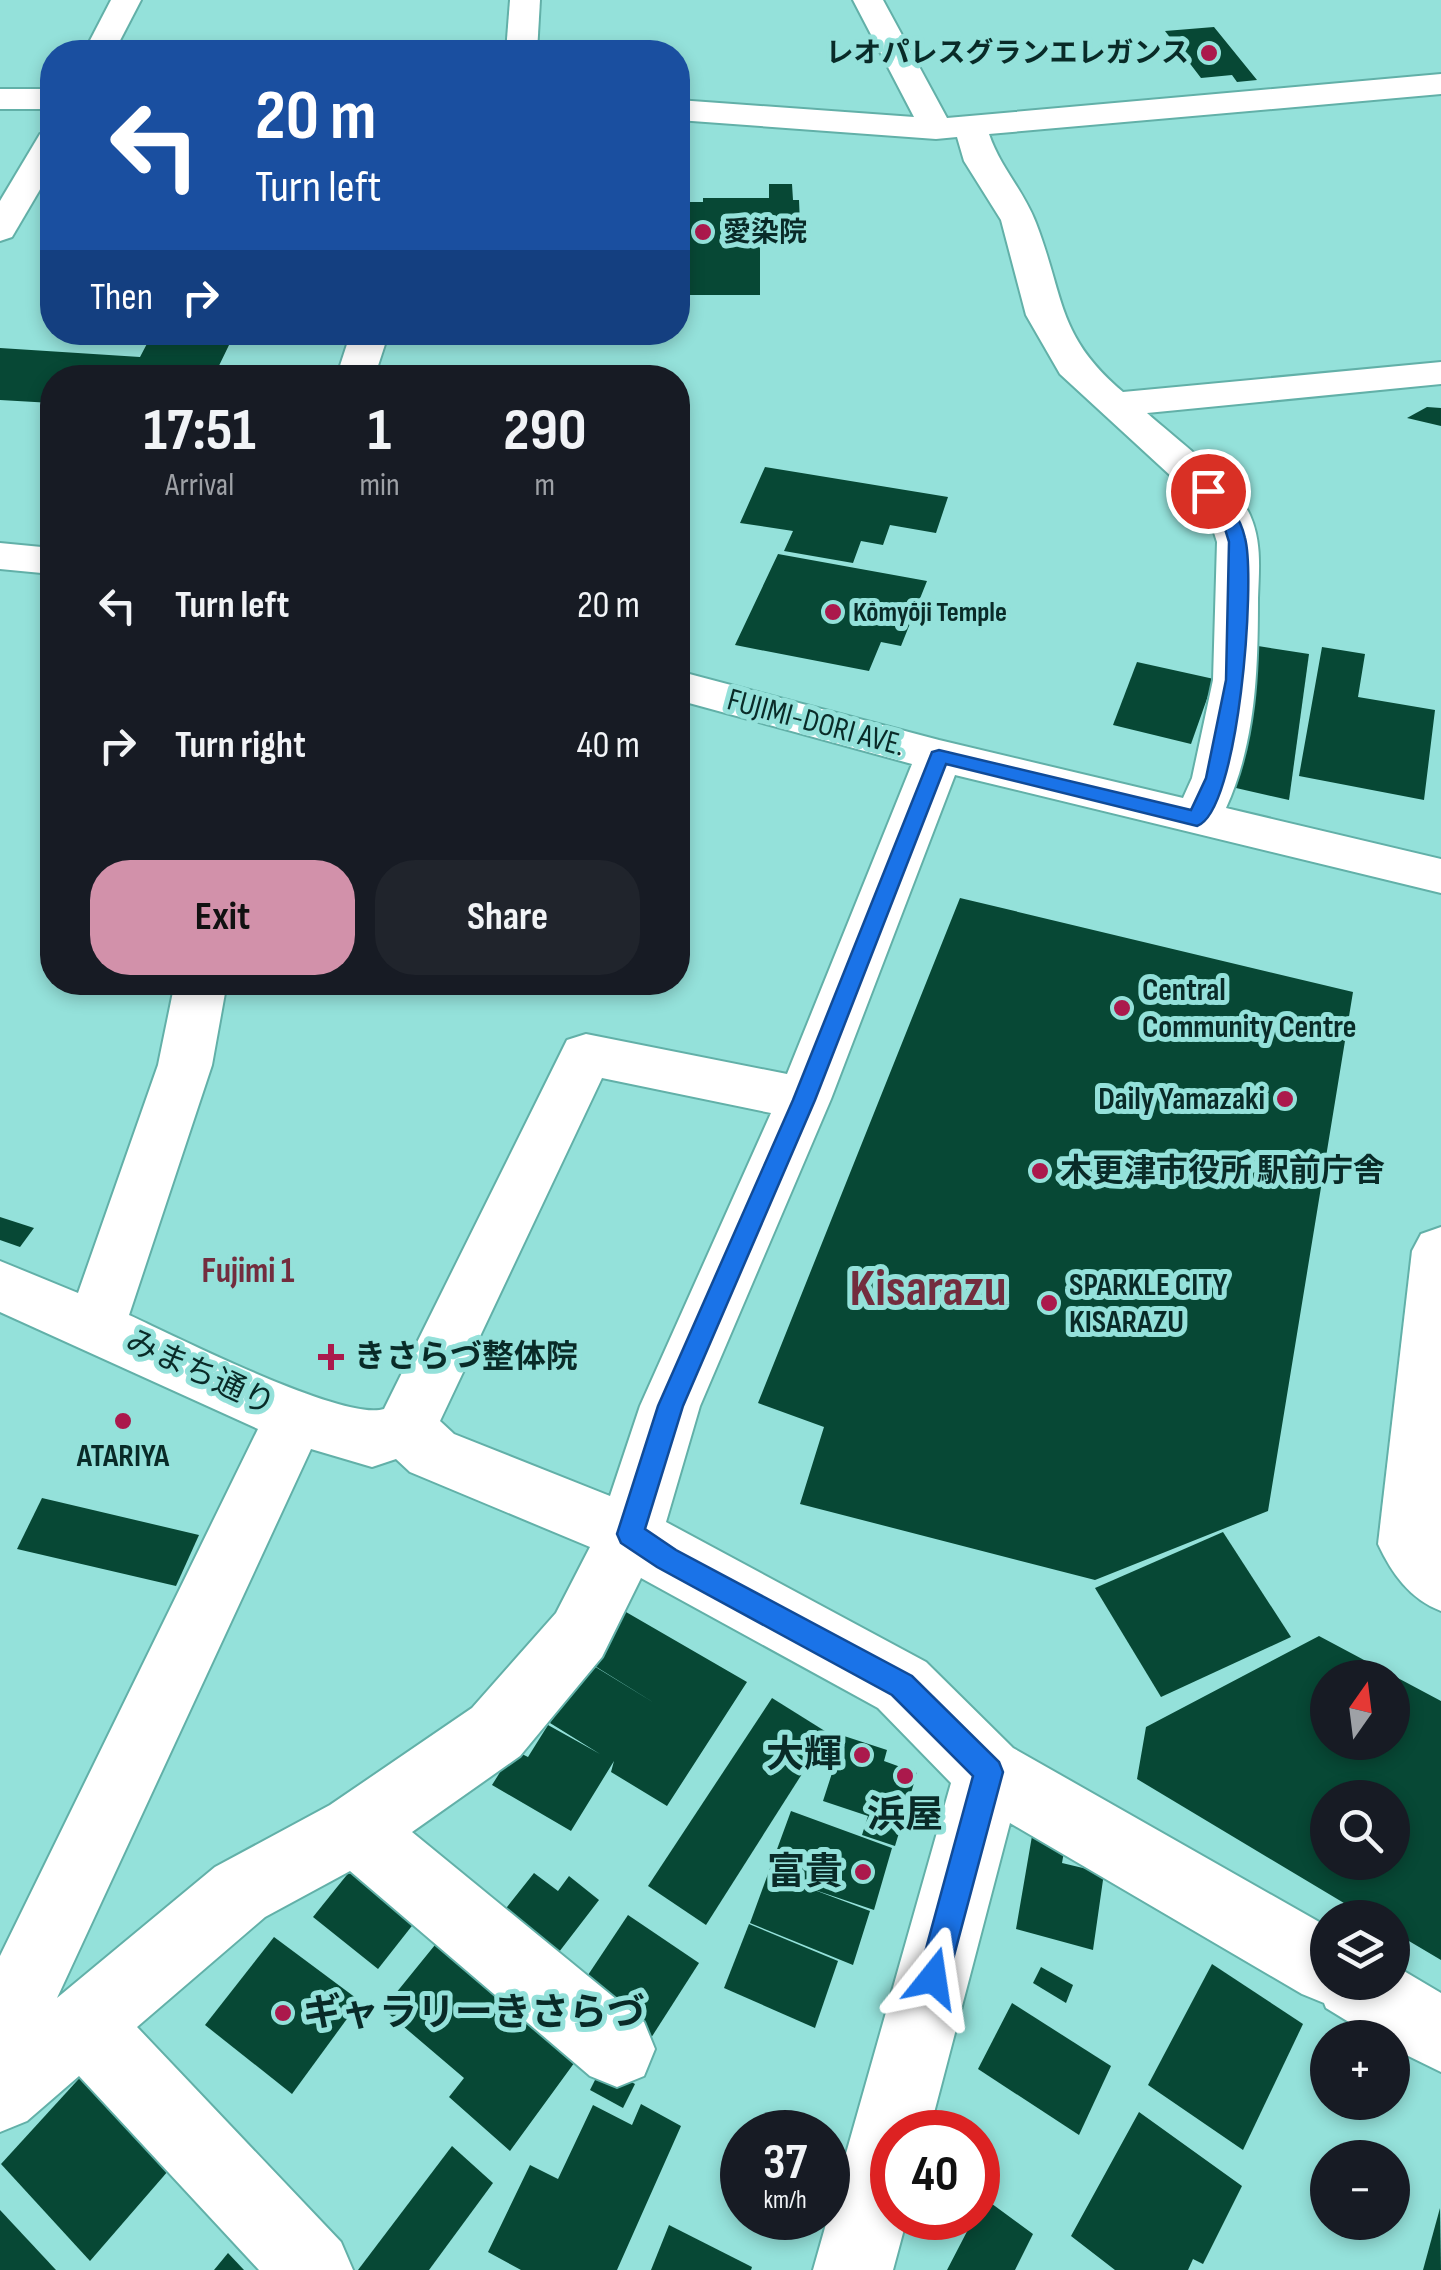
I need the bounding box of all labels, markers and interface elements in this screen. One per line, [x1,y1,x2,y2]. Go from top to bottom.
place label: レオパレスグランエレガンス [826,37,1189,70]
marker: レオパレスグランエレガンス [1198,42,1220,64]
text: 20 m [255,75,376,159]
icon: left [90,80,220,210]
text: Turn left [255,160,381,215]
place label: 愛染院 [723,216,807,249]
marker: 愛染院 [692,221,714,243]
icon: right [173,270,228,325]
text: Then [90,275,153,320]
text: 17:51 [144,395,256,467]
text: 1 [368,395,391,467]
text: 290 [503,395,586,467]
pin [1166,449,1251,534]
icon: arrive [1181,464,1236,519]
text: Arrival [165,466,234,505]
text: min [359,466,400,505]
text: m [535,466,555,505]
icon: left [90,578,145,633]
text: Turn left [175,583,289,628]
text: 20 m [577,583,640,628]
place label: Kōmyōji Temple [853,596,1007,629]
marker: Kōmyōji Temple [822,601,844,623]
street label: FUJIMI-DORI AVE. [723,681,909,765]
icon: right [90,718,145,773]
text: Turn right [175,723,306,768]
text: 40 m [577,723,640,768]
button: Exit [90,860,355,975]
button: Share [375,860,640,975]
place label: Central Community Centre [1142,971,1356,1047]
marker: Central Community Centre [1111,997,1133,1019]
place label: Daily Yamazaki [1098,1080,1265,1119]
marker: Daily Yamazaki [1274,1088,1296,1110]
place label: 木更津市役所 駅前庁舎 [1060,1152,1385,1191]
marker: 木更津市役所 駅前庁舎 [1029,1160,1051,1182]
district label: Fujimi 1 [201,1250,295,1293]
district label: Kisarazu [850,1258,1006,1321]
place label: SPARKLE CITY KISARAZU [1069,1266,1227,1342]
marker: SPARKLE CITY KISARAZU [1038,1292,1060,1314]
street label: みまち通り [119,1322,281,1424]
place label: きさらづ整体院 [354,1338,578,1377]
marker: きさらづ整体院 [318,1344,344,1370]
marker: ATARIYA [112,1410,134,1432]
place label: ATARIYA [76,1437,170,1476]
north arrow [1310,1660,1410,1760]
map controls [1310,1660,1410,2240]
place label: 大輝 [766,1733,842,1778]
marker: 大輝 [851,1744,873,1766]
marker: 浜屋 [894,1765,916,1787]
button: search [1310,1780,1410,1880]
place label: 浜屋 [867,1793,943,1838]
place label: 富貴 [767,1850,843,1895]
marker: 富貴 [852,1861,874,1883]
button: layers [1310,1900,1410,2000]
position arrow [881,1926,985,2030]
place label: ギャラリーきさらづ [303,1991,645,2036]
marker: ギャラリーきさらづ [272,2002,294,2024]
button: + [1310,2020,1410,2120]
speed limit sign: 40 [870,2110,1000,2240]
text: 37 [763,2133,807,2193]
button: − [1310,2140,1410,2240]
text: km/h [763,2185,807,2216]

